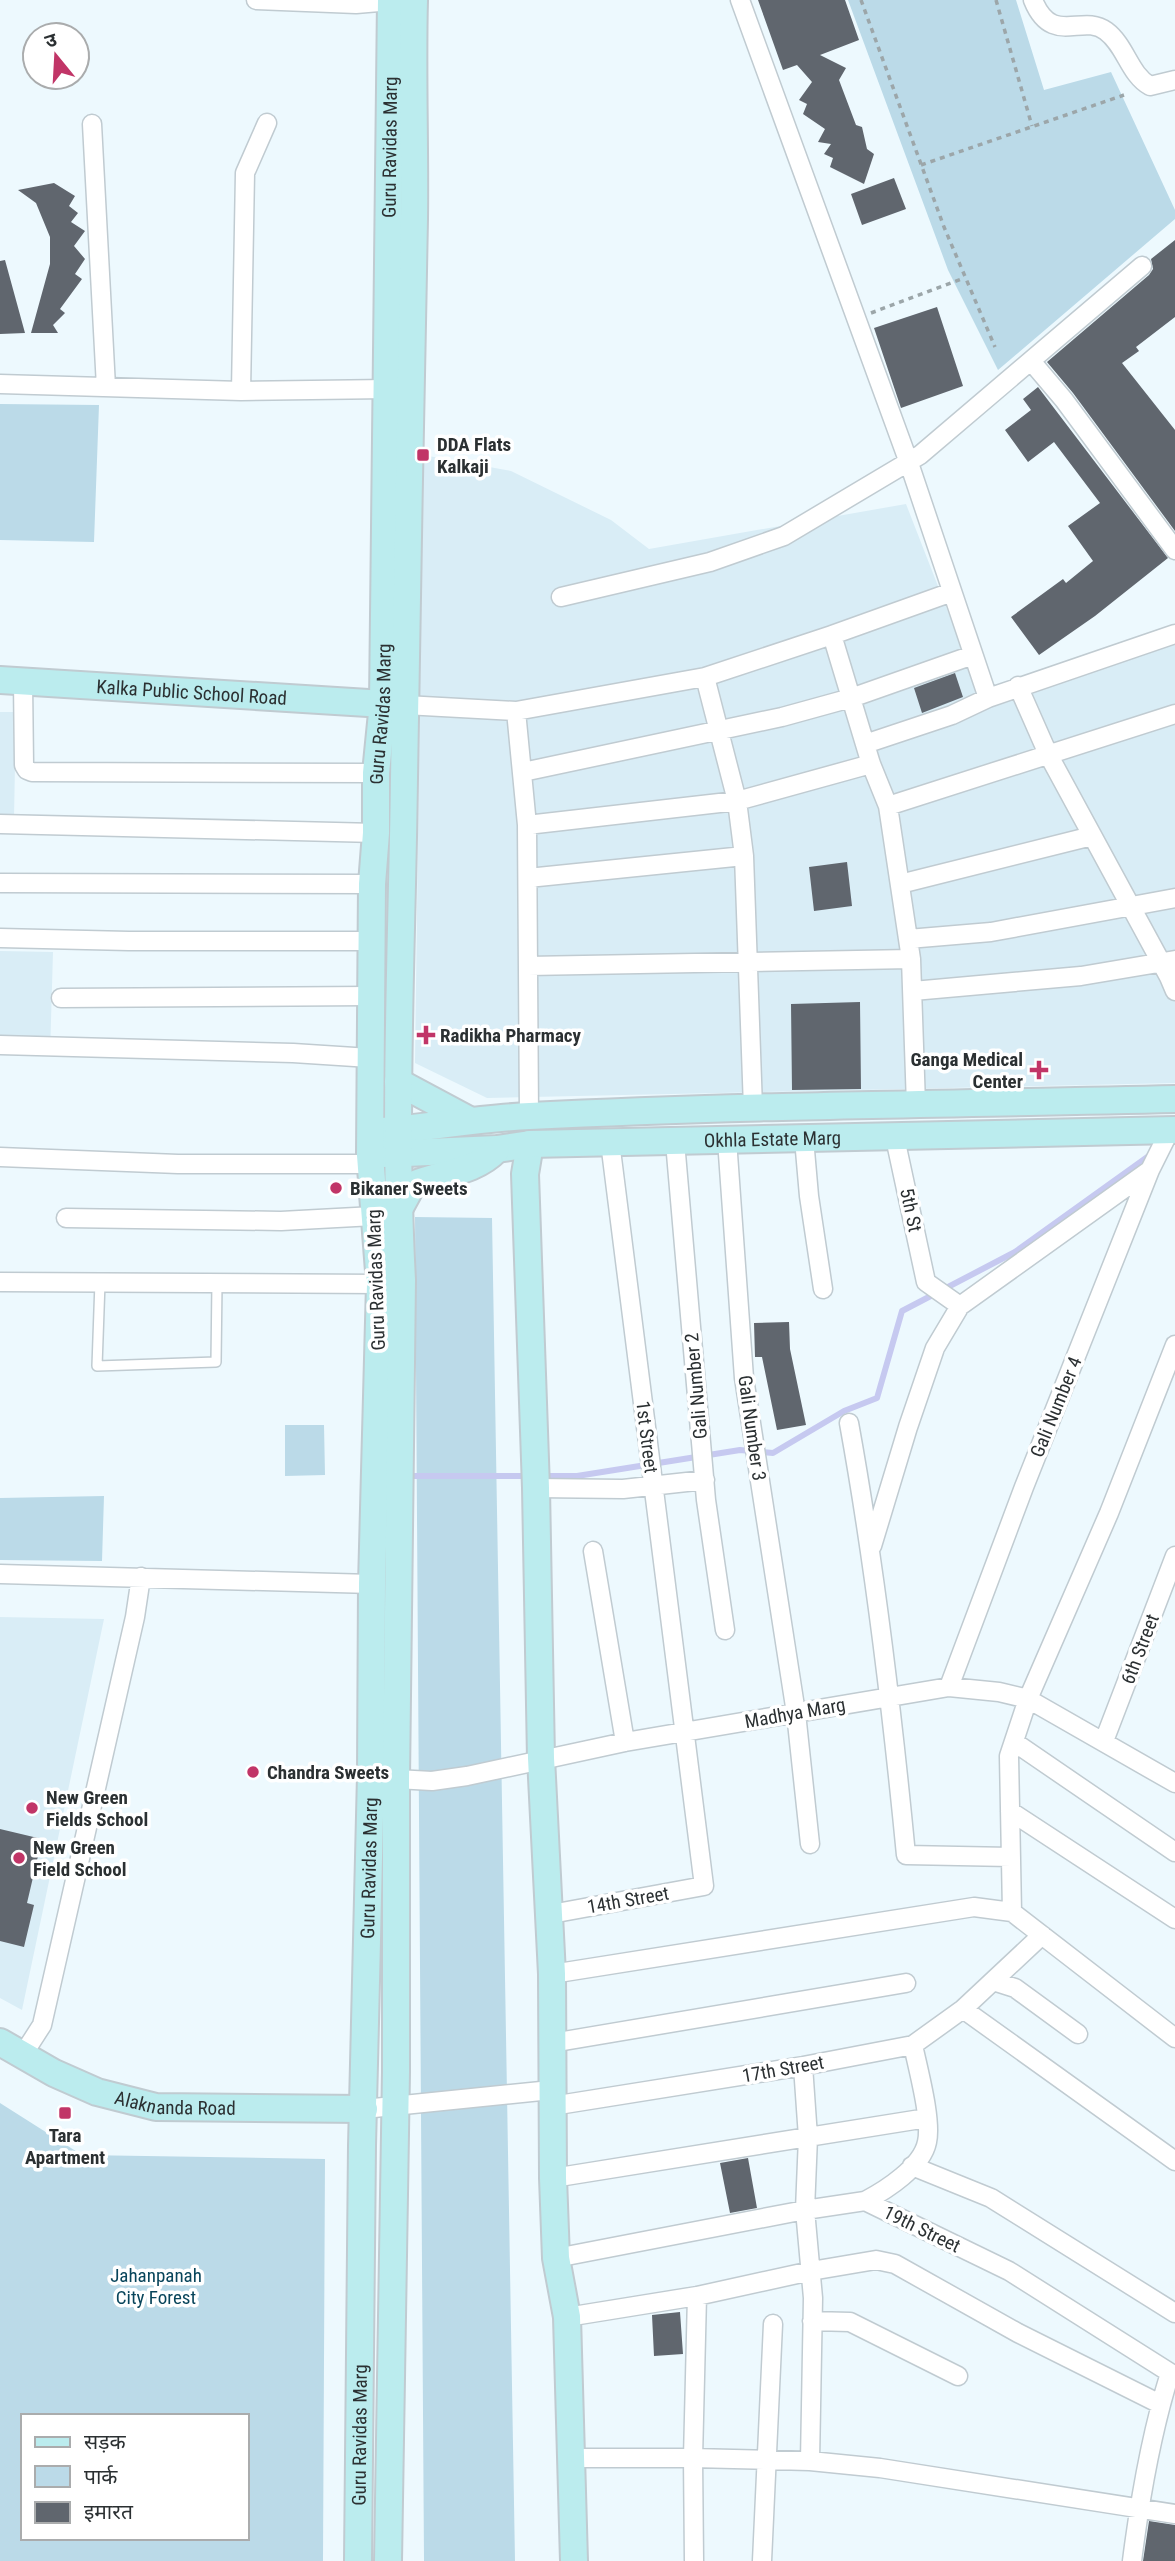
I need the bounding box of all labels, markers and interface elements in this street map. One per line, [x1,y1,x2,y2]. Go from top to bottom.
north arrow [21,21,91,91]
text: उ [42,27,61,53]
street label: Guru Ravidas Marg [377,76,402,218]
place label: DDA Flats Kalkaji [437,433,511,478]
marker: DDA Flats Kalkaji [415,447,431,463]
street label: Guru Ravidas Marg [365,643,395,784]
street label: Kalka Public School Road [96,675,288,709]
place label: Radikha Pharmacy [440,1024,582,1047]
marker: Radikha Pharmacy [418,1027,434,1043]
place label: Ganga Medical Center [910,1048,1023,1093]
marker: Ganga Medical Center [1029,1060,1049,1080]
street label: Okhla Estate Marg [704,1126,841,1152]
place label: Bikaner Sweets [350,1177,468,1200]
marker: Bikaner Sweets [328,1180,344,1196]
street label: 5th St [895,1186,927,1234]
street label: Guru Ravidas Marg [362,1209,390,1351]
street label: Gali Number 2 [680,1332,712,1440]
street label: Gali Number 4 [1025,1353,1087,1461]
street label: Gali Number 3 [733,1374,771,1482]
street label: 1st Street [631,1400,663,1474]
street label: 6th Street [1116,1611,1164,1687]
street label: Madhya Marg [743,1693,847,1733]
place label: Chandra Sweets [267,1761,389,1784]
marker: Chandra Sweets [245,1764,261,1780]
place label: New Green Fields School [46,1786,148,1831]
street label: Guru Ravidas Marg [356,1797,382,1939]
marker: New Green Fields School [24,1800,40,1816]
place label: New Green Field School [33,1836,127,1881]
marker: New Green Field School [11,1850,27,1866]
street label: 14th Street [585,1882,671,1918]
street label: 17th Street [740,2051,826,2087]
street label: Alaknanda Road [112,2086,236,2119]
marker: Tara Apartment [57,2105,73,2121]
place label: Tara Apartment [25,2124,105,2169]
street label: 19th Street [880,2201,964,2257]
park label: Jahanpanah City Forest [110,2264,202,2309]
street label: Guru Ravidas Marg [347,2364,371,2506]
legend [21,2414,248,2540]
text: सड़क [84,2430,126,2454]
text: पार्क [84,2465,118,2489]
text: इमारत [84,2500,134,2524]

